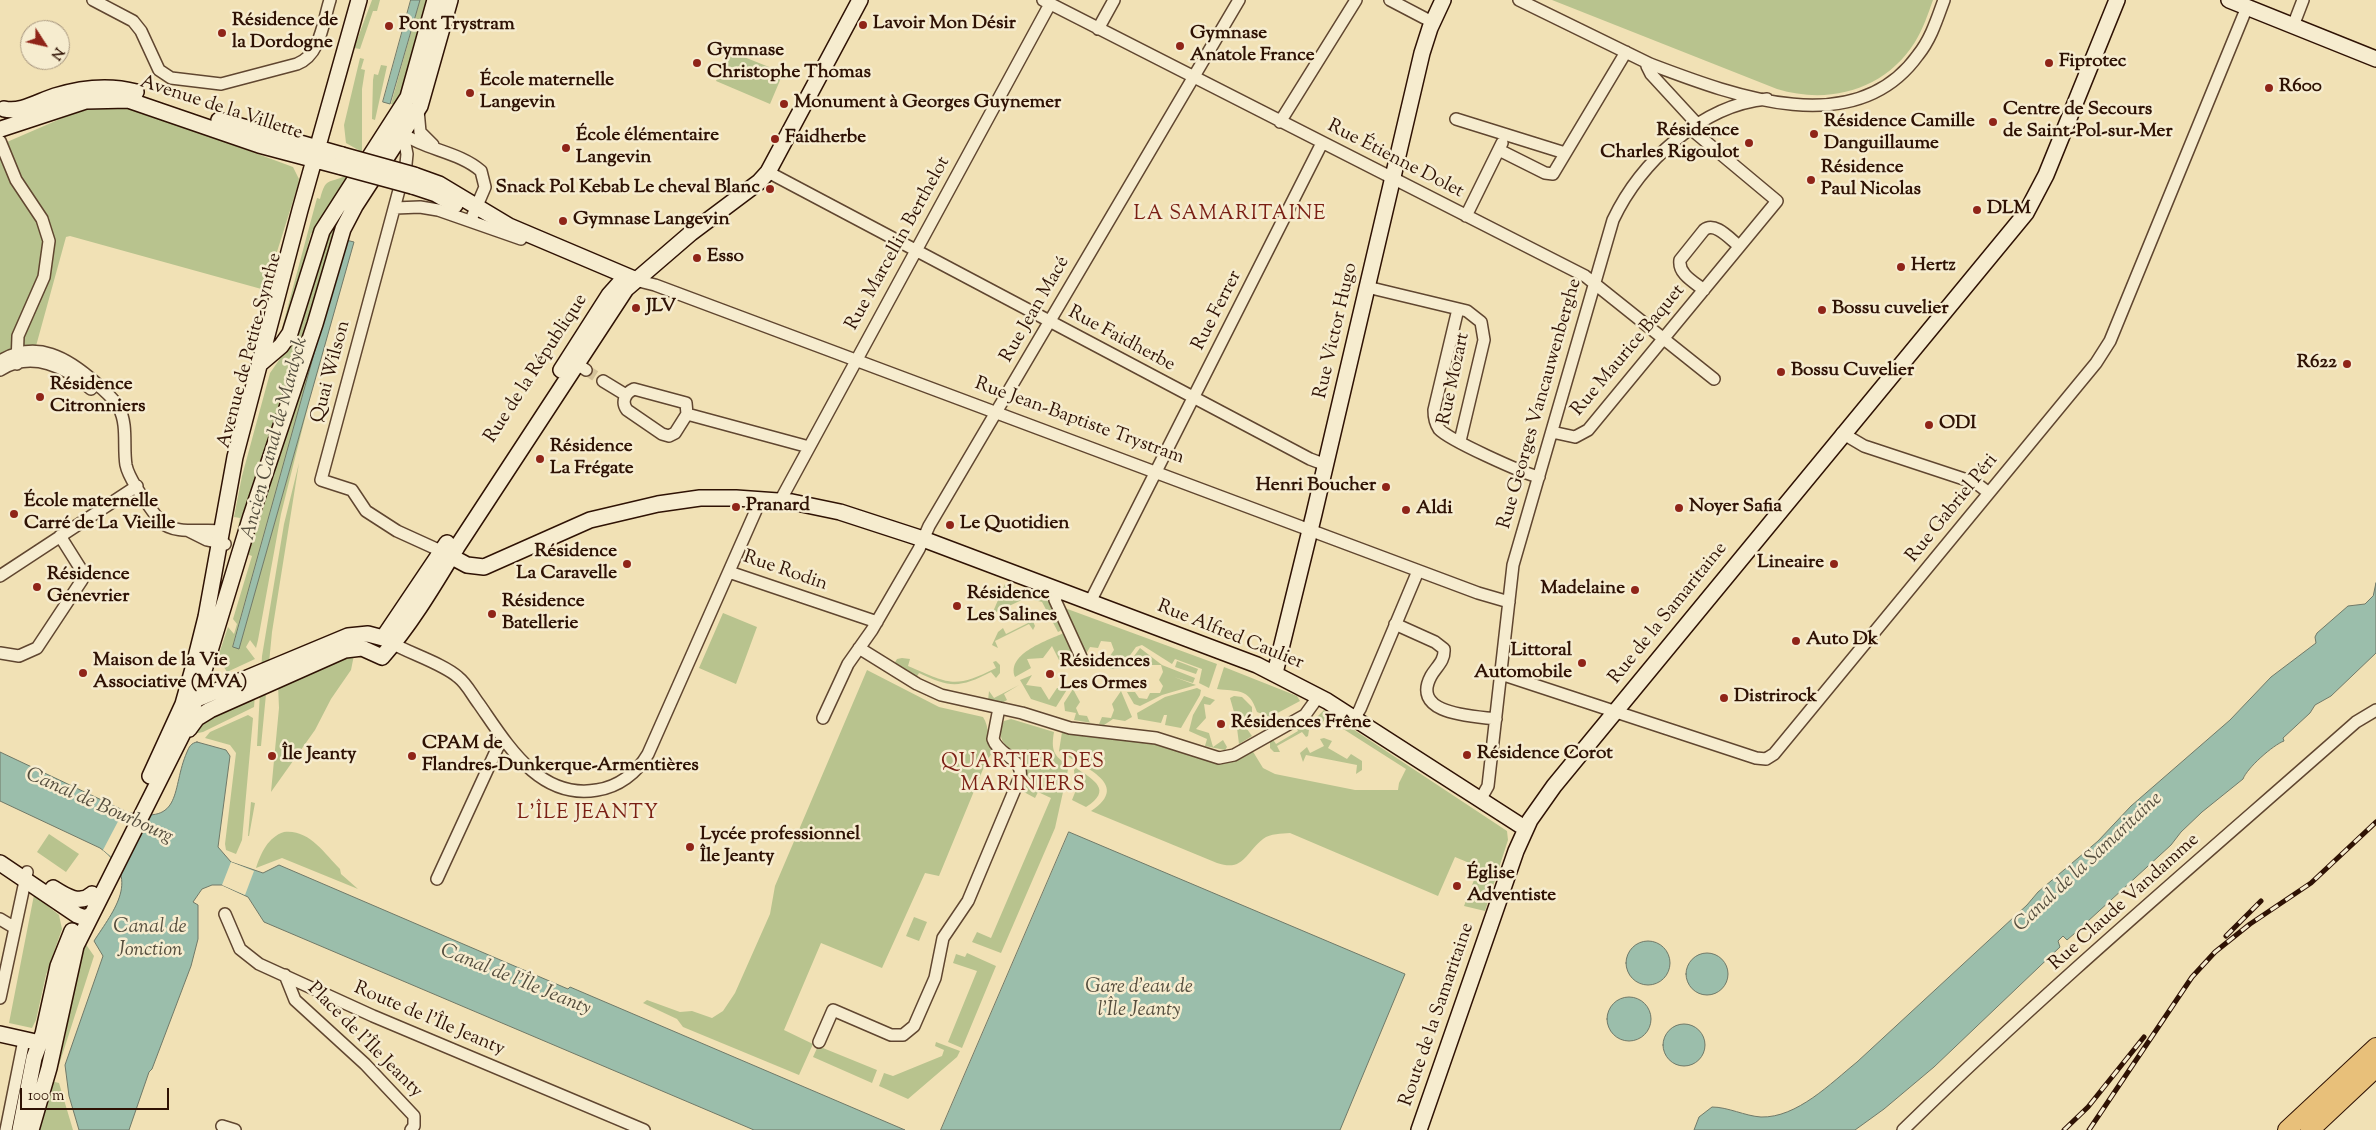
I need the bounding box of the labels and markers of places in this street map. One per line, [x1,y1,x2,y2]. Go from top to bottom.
place label: Résidence de la Dordogne [232,11,338,55]
place label: Lavoir Mon Désir [873,14,1016,36]
place label: Pont Trystram [399,15,515,37]
marker: Lavoir Mon Désir [857,19,869,31]
marker: Pont Trystram [383,20,395,32]
place label: Gymnase Anatole France [1190,24,1315,68]
marker: Résidence de la Dordogne [216,27,228,39]
marker: Gymnase Anatole France [1174,40,1186,52]
place label: Gymnase Christophe Thomas [707,41,871,85]
place label: Fiprotec [2059,52,2126,74]
marker: Gymnase Christophe Thomas [691,57,703,69]
marker: Fiprotec [2043,57,2055,69]
place label: École maternelle Langevin [480,71,614,115]
place label: R600 [2279,77,2322,99]
marker: R600 [2263,82,2275,94]
marker: École maternelle Langevin [464,87,476,99]
place label: Monument à Georges Guynemer [794,93,1061,115]
marker: Monument à Georges Guynemer [778,98,790,110]
place label: Centre de Secours de Saint-Pol-sur-Mer [2003,100,2173,144]
place label: Résidence Camille Danguillaume [1824,112,1975,156]
marker: Centre de Secours de Saint-Pol-sur-Mer [1987,116,1999,128]
place label: Résidence Charles Rigoulot [1600,121,1739,165]
place label: École élémentaire Langevin [576,126,719,170]
place label: Faidherbe [785,128,866,150]
marker: Résidence Camille Danguillaume [1808,128,1820,140]
marker: Faidherbe [769,133,781,145]
marker: Résidence Charles Rigoulot [1743,137,1755,149]
marker: École élémentaire Langevin [560,142,572,154]
place label: Résidence Paul Nicolas [1821,158,1921,202]
marker: Résidence Paul Nicolas [1805,174,1817,186]
place label: Snack Pol Kebab Le cheval Blanc [496,178,760,200]
marker: Snack Pol Kebab Le cheval Blanc [764,183,776,195]
place label: DLM [1987,199,2031,221]
marker: DLM [1971,204,1983,216]
place label: Gymnase Langevin [573,210,730,232]
marker: Gymnase Langevin [557,215,569,227]
place label: Esso [707,247,744,269]
marker: Esso [691,252,703,264]
place label: Hertz [1911,256,1956,278]
marker: Hertz [1895,261,1907,273]
place label: JLV [646,297,676,319]
place label: Bossu cuvelier [1832,299,1949,321]
marker: JLV [630,302,642,314]
marker: Bossu cuvelier [1816,304,1828,316]
place label: R622 [2297,353,2337,375]
marker: R622 [2341,358,2353,370]
place label: Bossu Cuvelier [1791,361,1914,383]
marker: Bossu Cuvelier [1775,366,1787,378]
place label: Résidence Citronniers [50,375,146,419]
marker: Résidence Citronniers [34,391,46,403]
place label: ODI [1939,414,1976,436]
marker: ODI [1923,419,1935,431]
place label: Résidence La Frégate [550,437,634,481]
marker: Résidence La Frégate [534,453,546,465]
place label: Henri Boucher [1256,476,1376,498]
marker: Henri Boucher [1380,481,1392,493]
place label: École maternelle Carré de La Vieille [24,492,175,536]
place label: Pranard [746,496,810,518]
place label: Noyer Safia [1689,497,1782,519]
place label: Aldi [1416,499,1453,521]
marker: Pranard [730,501,742,513]
marker: Noyer Safia [1673,502,1685,514]
marker: Aldi [1400,504,1412,516]
marker: École maternelle Carré de La Vieille [8,508,20,520]
place label: Le Quotidien [960,514,1069,536]
marker: Le Quotidien [944,519,956,531]
place label: Résidence La Caravelle [516,542,617,586]
place label: Lineaire [1757,553,1824,575]
marker: Résidence La Caravelle [621,558,633,570]
marker: Lineaire [1828,558,1840,570]
place label: Résidence Genevrier [47,565,130,609]
place label: Madelaine [1540,579,1625,601]
marker: Résidence Genevrier [31,581,43,593]
place label: Résidence Les Salines [967,584,1057,628]
marker: Madelaine [1629,584,1641,596]
place label: Résidence Batellerie [502,592,585,636]
marker: Résidence Les Salines [951,600,963,612]
marker: Résidence Batellerie [486,608,498,620]
place label: Auto Dk [1806,630,1878,652]
marker: Auto Dk [1790,635,1802,647]
place label: Littoral Automobile [1474,641,1572,685]
place label: Maison de la Vie Associative (MVA) [93,651,247,695]
place label: Résidences Les Ormes [1060,652,1150,696]
marker: Littoral Automobile [1576,657,1588,669]
marker: Maison de la Vie Associative (MVA) [77,667,89,679]
marker: Résidences Les Ormes [1044,668,1056,680]
place label: Distrirock [1734,687,1817,709]
marker: Distrirock [1718,692,1730,704]
place label: Résidences Frêne [1231,713,1371,735]
marker: Résidences Frêne [1215,718,1227,730]
place label: CPAM de Flandres-Dunkerque-Armentières [422,734,699,778]
place label: Résidence Corot [1477,744,1613,766]
place label: Île Jeanty [282,745,356,767]
marker: Résidence Corot [1461,749,1473,761]
marker: Île Jeanty [266,750,278,762]
marker: CPAM de Flandres-Dunkerque-Armentières [406,750,418,762]
place label: Lycée professionnel Île Jeanty [700,825,860,869]
marker: Lycée professionnel Île Jeanty [684,841,696,853]
place label: Église Adventiste [1467,864,1556,908]
marker: Église Adventiste [1451,880,1463,892]

